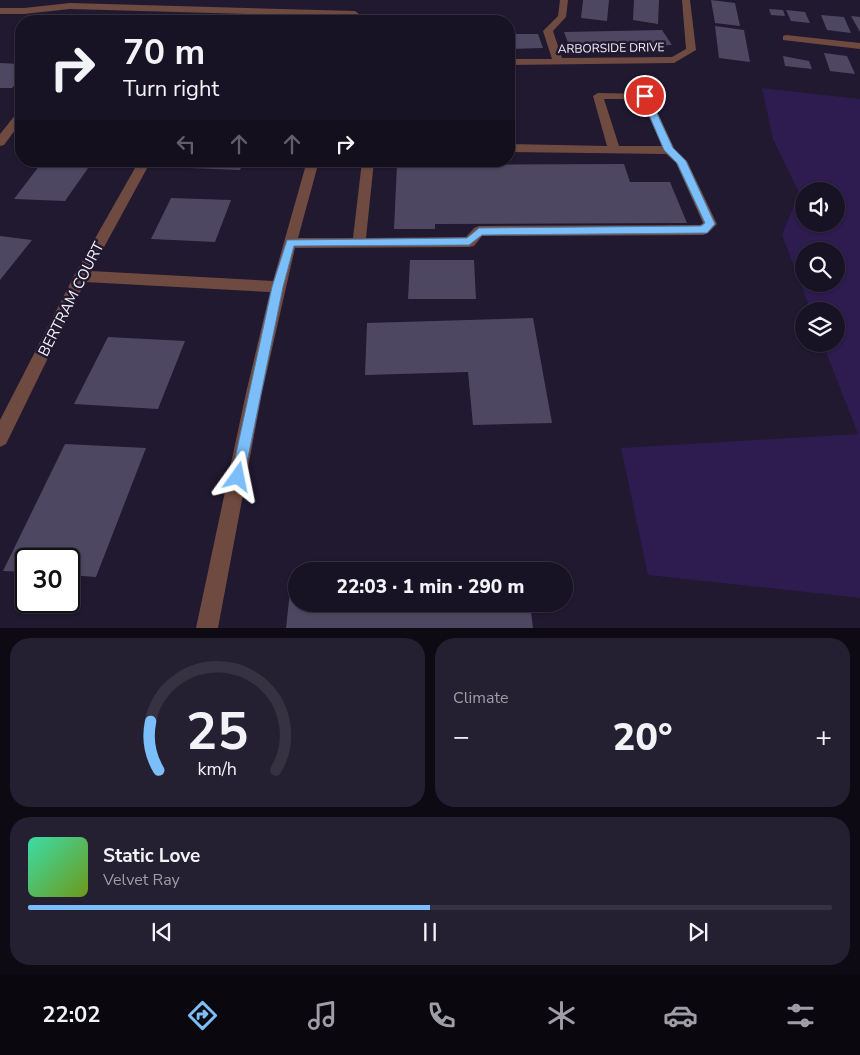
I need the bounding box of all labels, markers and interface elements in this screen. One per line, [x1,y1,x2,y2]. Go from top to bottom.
text: 70 m [123,29,205,76]
icon: right [40,35,105,100]
street label: ARBORSIDE DRIVE [557,39,665,57]
text: Turn right [123,74,219,104]
pin [624,75,666,117]
icon: arrive [631,82,659,110]
icon: left [172,130,200,158]
icon: ahead [225,130,253,158]
icon: ahead [278,130,306,158]
icon: right [331,130,359,158]
map controls [795,182,845,352]
button: sound [795,182,845,232]
street label: BERTRAM COURT [33,238,109,360]
button: search [795,242,845,292]
button: layers [795,302,845,352]
position arrow [211,450,263,502]
speed limit sign: 30 [15,548,80,613]
text: 22:03 · 1 min · 290 m [337,574,524,600]
text: Climate [453,687,508,709]
text: 25 [186,696,249,767]
text: 20° [612,712,673,763]
text: − [453,718,470,756]
text: + [815,718,832,756]
text: km/h [198,757,237,781]
text: Static Love [103,843,200,869]
text: Velvet Ray [103,869,180,891]
icon: previous [148,918,176,946]
icon: pause [416,918,444,946]
icon: next [684,918,712,946]
icon: directions [185,998,220,1033]
icon: music [305,998,340,1033]
icon: phone [424,998,459,1033]
icon: climate [544,998,579,1033]
icon: car [663,998,698,1033]
icon: filters [783,998,818,1033]
text: 22:02 [42,1000,101,1030]

